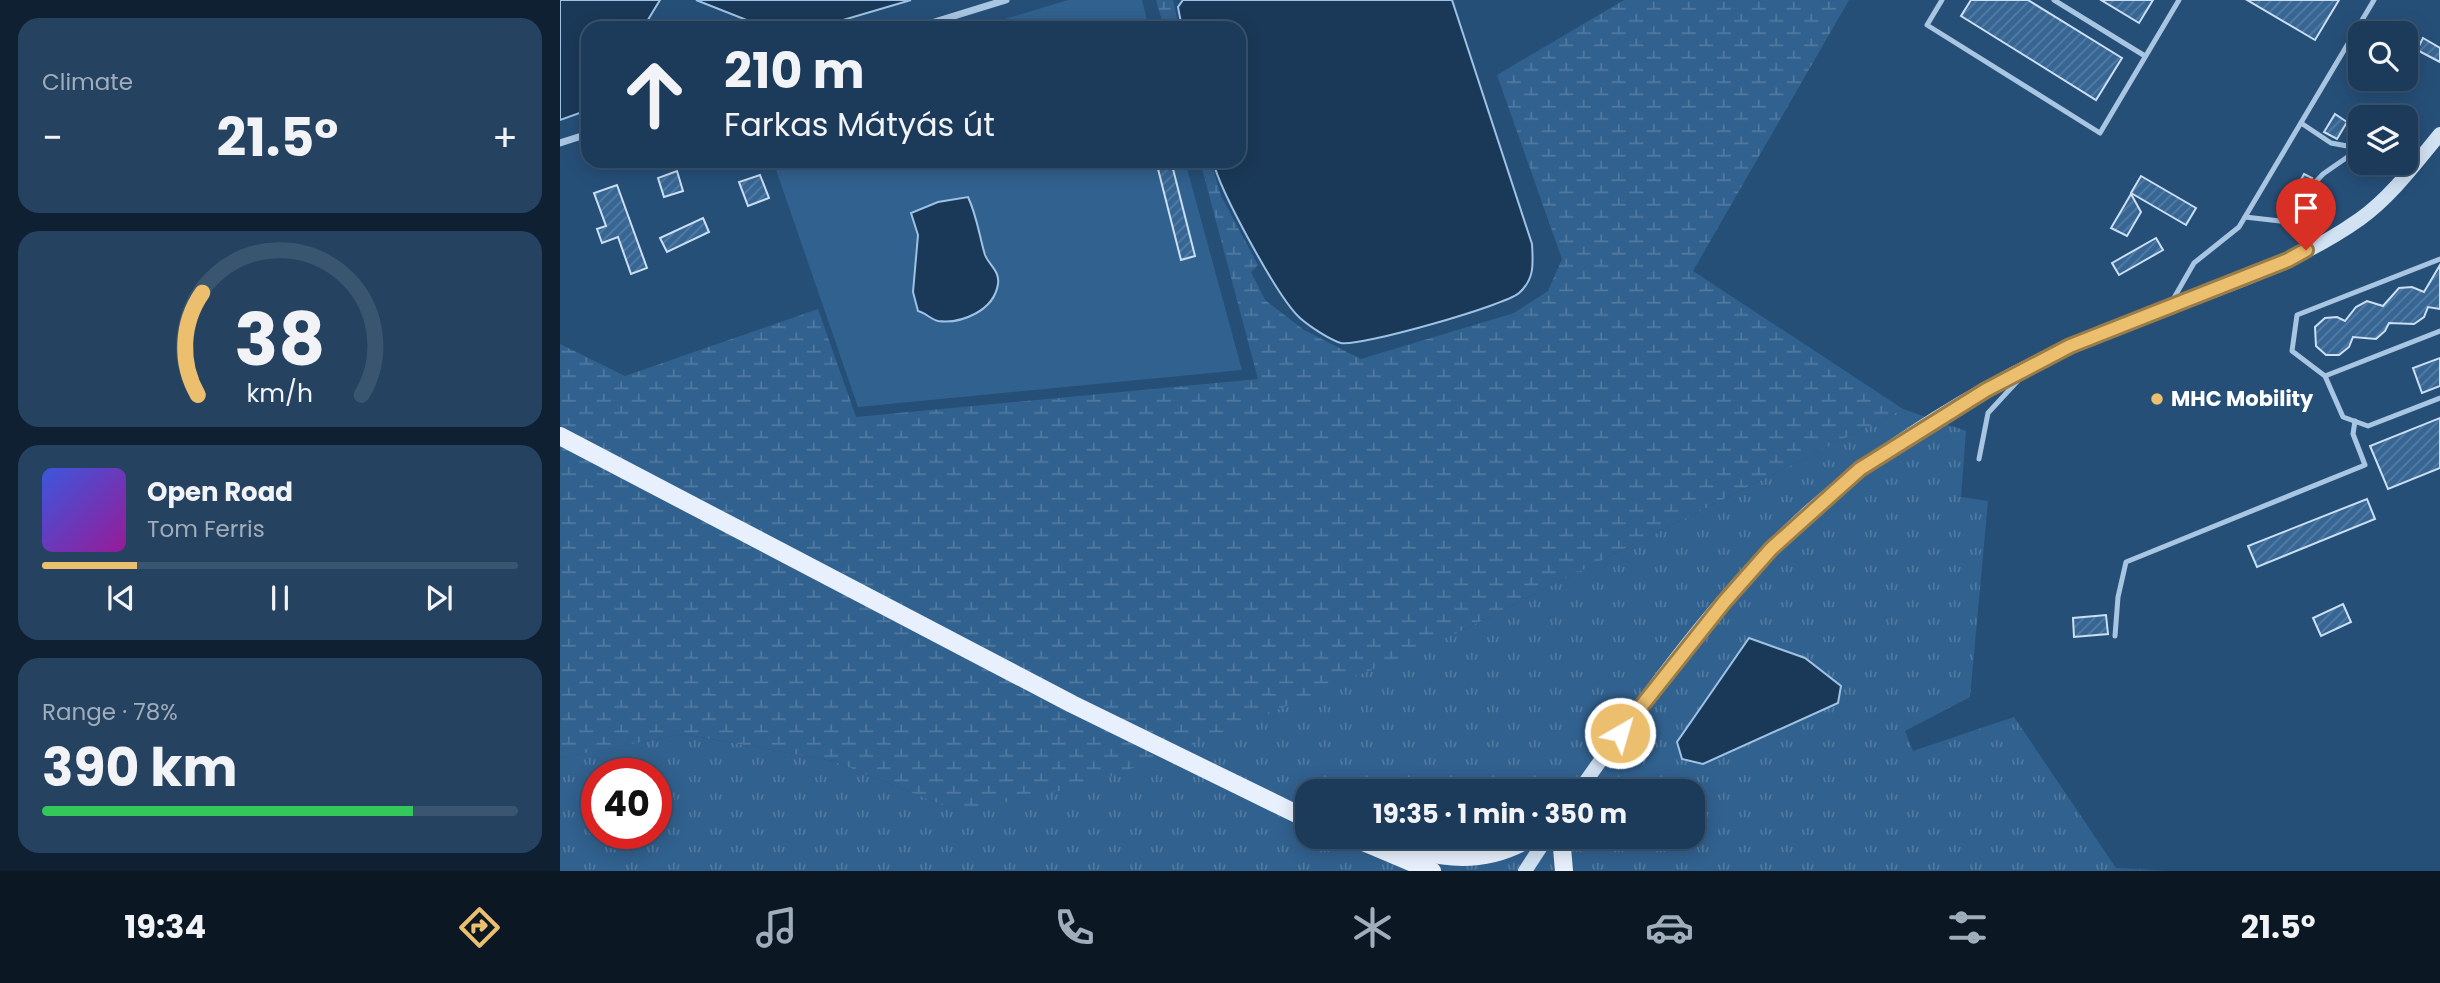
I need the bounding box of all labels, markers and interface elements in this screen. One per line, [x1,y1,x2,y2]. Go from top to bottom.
map controls [2348,21,2418,175]
button: search [2348,21,2418,91]
text: 210 m [724,37,865,105]
icon: ahead [609,49,700,140]
text: Climate [42,66,133,98]
text: 21.5° [217,101,338,174]
text: Farkas Mátyás út [724,102,995,147]
button: layers [2348,105,2418,175]
text: − [42,111,63,164]
text: + [492,111,518,164]
pin [2276,178,2336,250]
icon: arrive [2287,189,2325,227]
text: 38 [234,289,326,390]
text: km/h [247,376,313,411]
place label: MHC Mobility [2171,384,2314,413]
marker: MHC Mobility [2149,391,2165,407]
text: Open Road [147,474,293,510]
text: Tom Ferris [147,513,265,545]
icon: previous [102,579,140,617]
icon: pause [261,579,299,617]
icon: next [420,579,458,617]
text: Range · 78% [42,696,178,728]
position arrow [1583,696,1657,770]
text: 390 km [42,731,238,804]
speed limit sign: 40 [581,758,672,849]
text: 19:35 · 1 min · 350 m [1373,796,1627,832]
icon: directions [455,903,504,952]
icon: music [752,903,801,952]
icon: phone [1050,903,1099,952]
icon: climate [1348,903,1397,952]
icon: car [1645,903,1694,952]
icon: filters [1943,903,1992,952]
text: 19:34 [124,904,206,949]
text: 21.5° [2241,904,2316,949]

